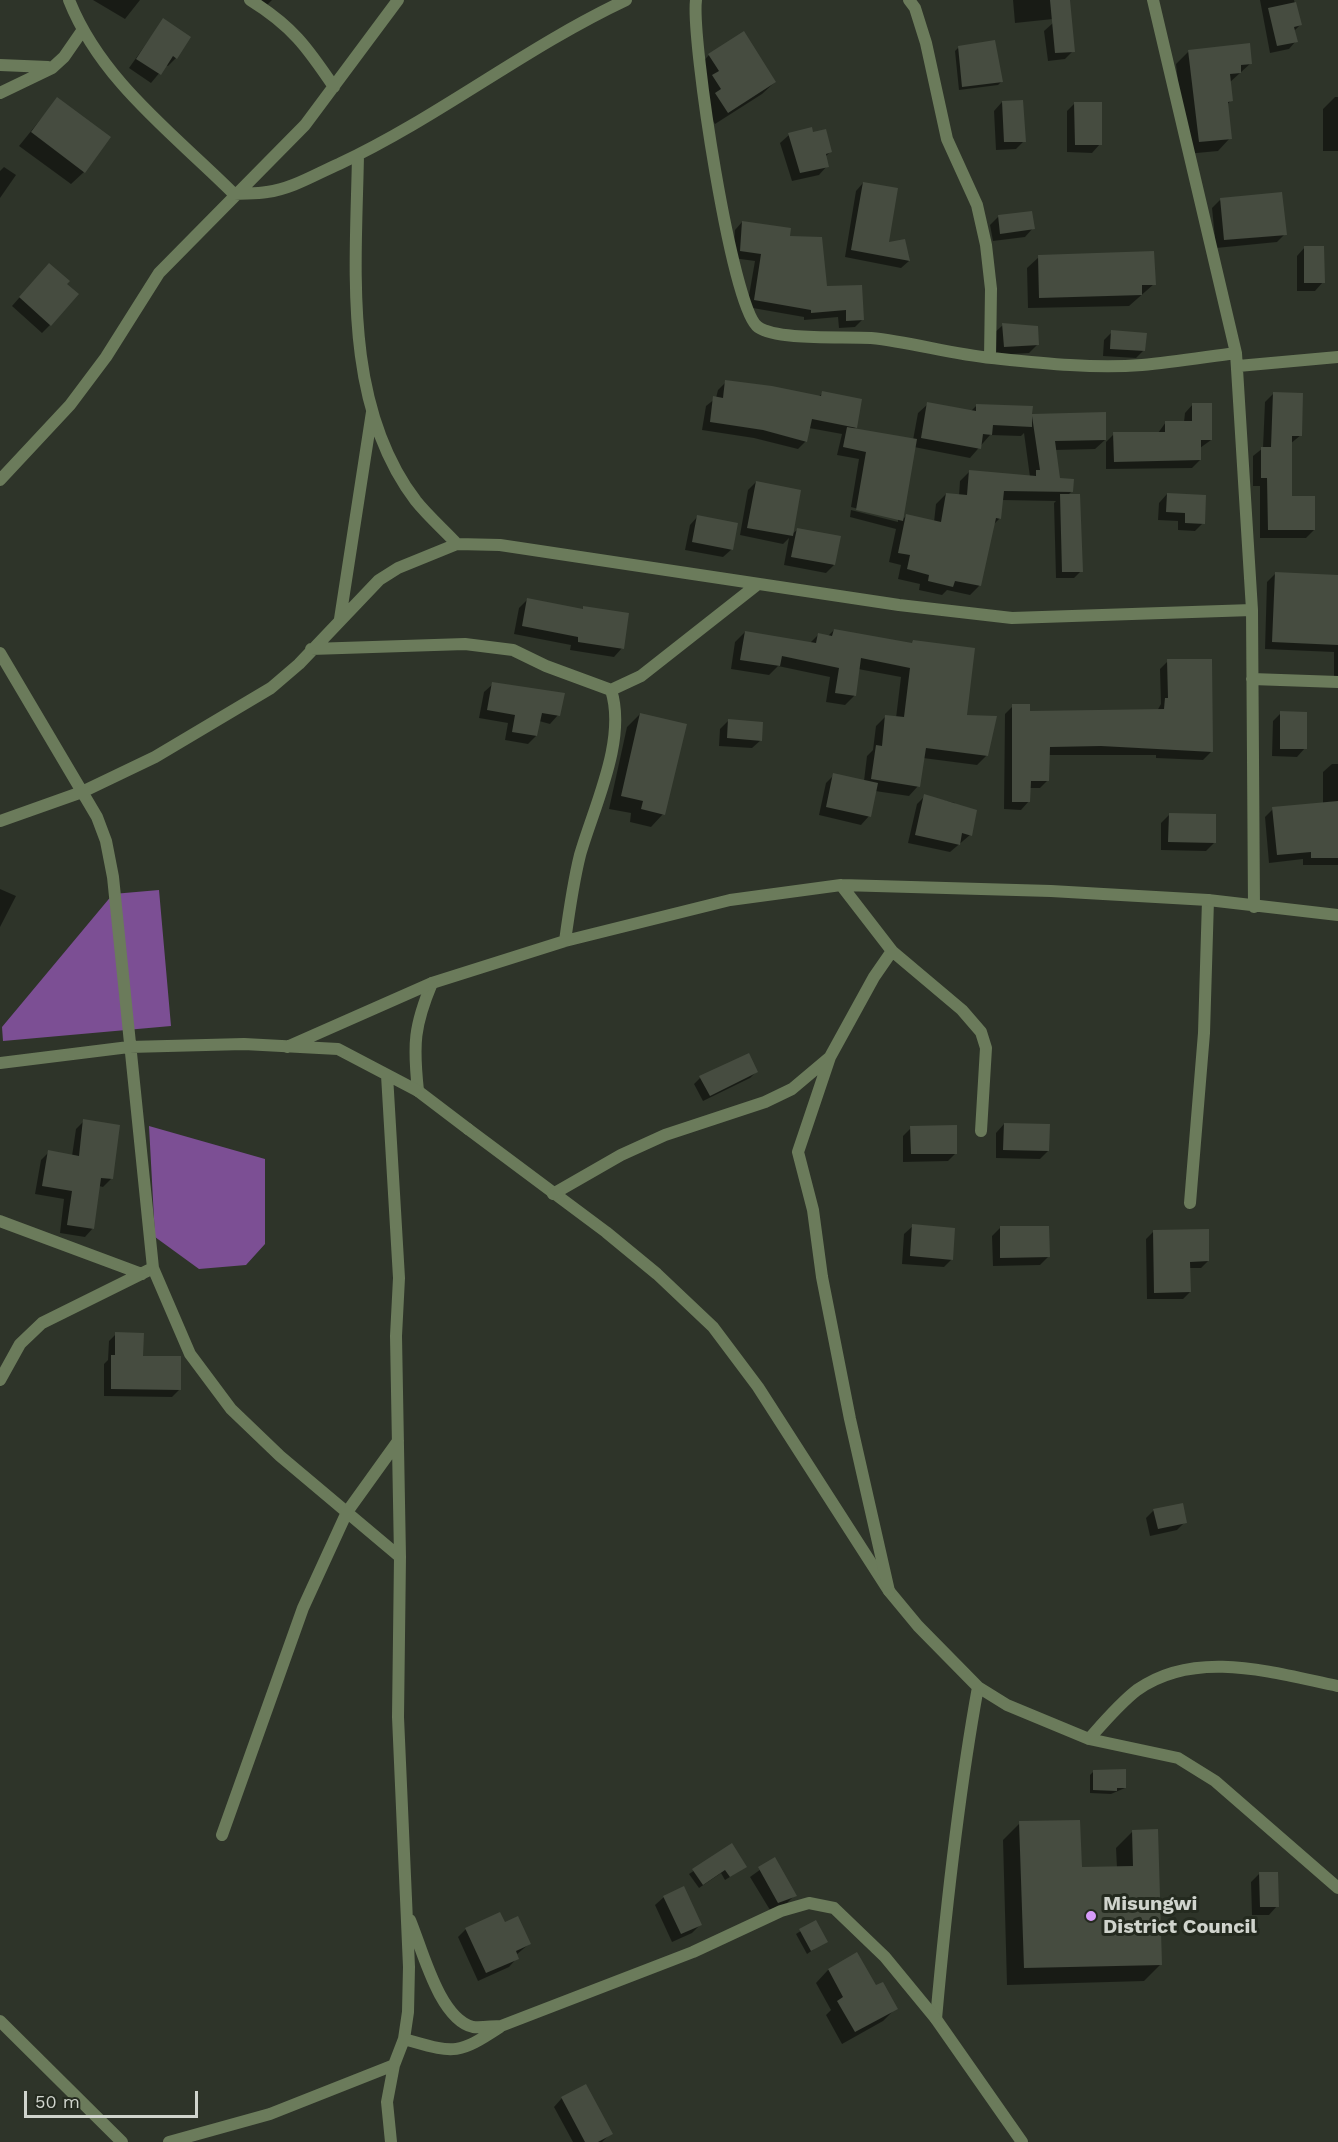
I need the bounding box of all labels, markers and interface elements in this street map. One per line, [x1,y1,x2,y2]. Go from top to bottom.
place label: Misungwi District Council [1103,1892,1257,1939]
marker: Misungwi District Council [1084,1909,1098,1923]
scale bar [27,2079,201,2117]
text: 50 m [35,2091,80,2112]

